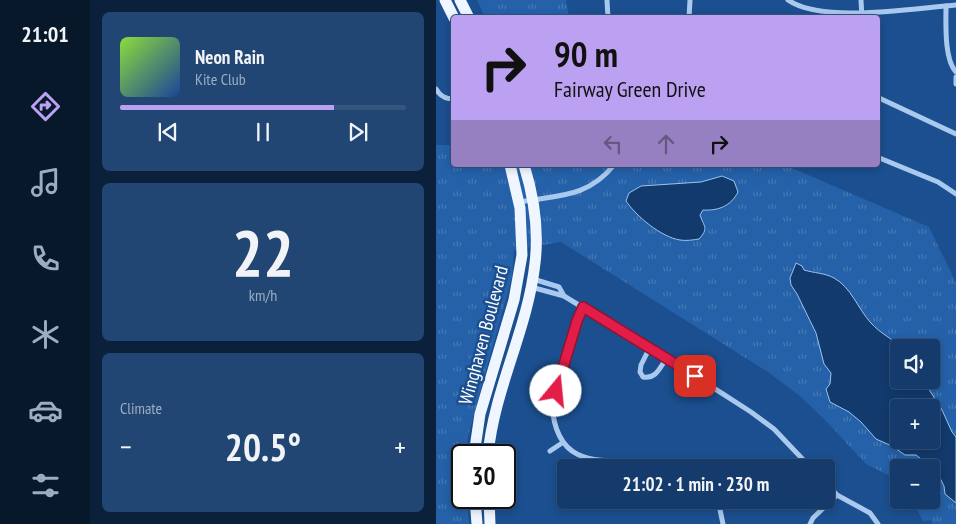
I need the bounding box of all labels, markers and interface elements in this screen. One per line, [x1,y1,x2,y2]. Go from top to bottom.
text: 21:01 [21,20,69,48]
text: 90 m [554,31,618,77]
icon: right [471,35,536,100]
text: Neon Rain [195,45,264,69]
text: Kite Club [195,69,246,89]
text: Fairway Green Drive [554,75,706,103]
icon: directions [28,89,63,124]
icon: previous [154,118,182,146]
icon: pause [249,118,277,146]
icon: next [344,118,372,146]
icon: left [599,130,627,158]
icon: ahead [652,130,680,158]
icon: right [705,130,733,158]
icon: music [28,165,63,200]
text: 22 [232,210,294,294]
icon: phone [28,241,63,276]
street label: Winghaven Boulevard [453,263,513,407]
text: km/h [249,285,277,305]
icon: climate [28,317,63,352]
map controls [890,339,940,509]
button: sound [890,339,940,389]
pin [674,355,716,397]
icon: arrive [681,362,709,390]
position arrow [529,364,581,416]
icon: car [28,393,63,428]
text: Climate [120,398,162,418]
button: + [890,399,940,449]
text: 20.5° [225,422,301,471]
text: − [120,428,132,465]
text: + [394,428,406,465]
speed limit sign: 30 [451,444,516,509]
button: − [890,459,940,509]
icon: filters [28,468,63,503]
text: 21:02 · 1 min · 230 m [623,472,769,496]

